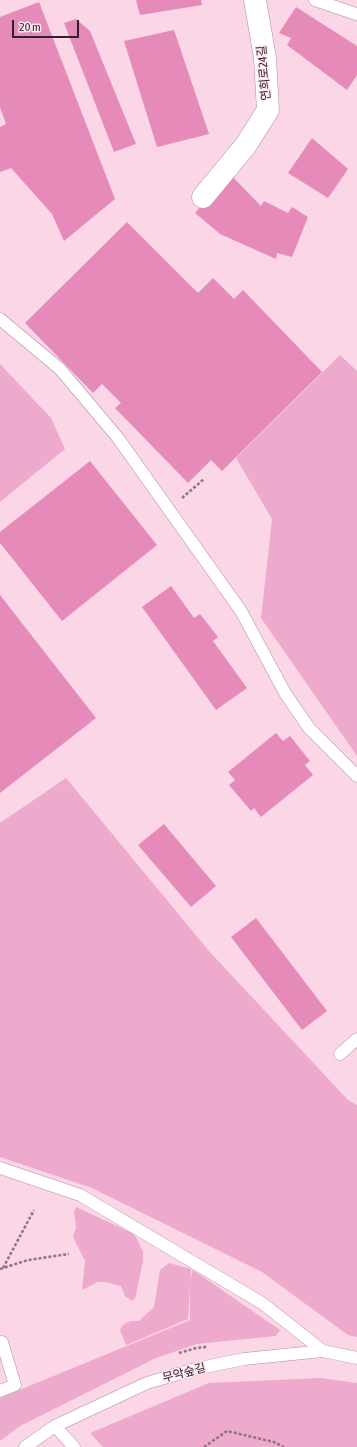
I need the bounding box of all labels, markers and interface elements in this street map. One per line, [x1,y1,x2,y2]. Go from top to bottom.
scale bar [14,12,81,38]
text: 20 m [19,20,41,34]
street label: 연희로24길 [254,45,274,101]
street label: 무악숲길 [161,1360,207,1386]

